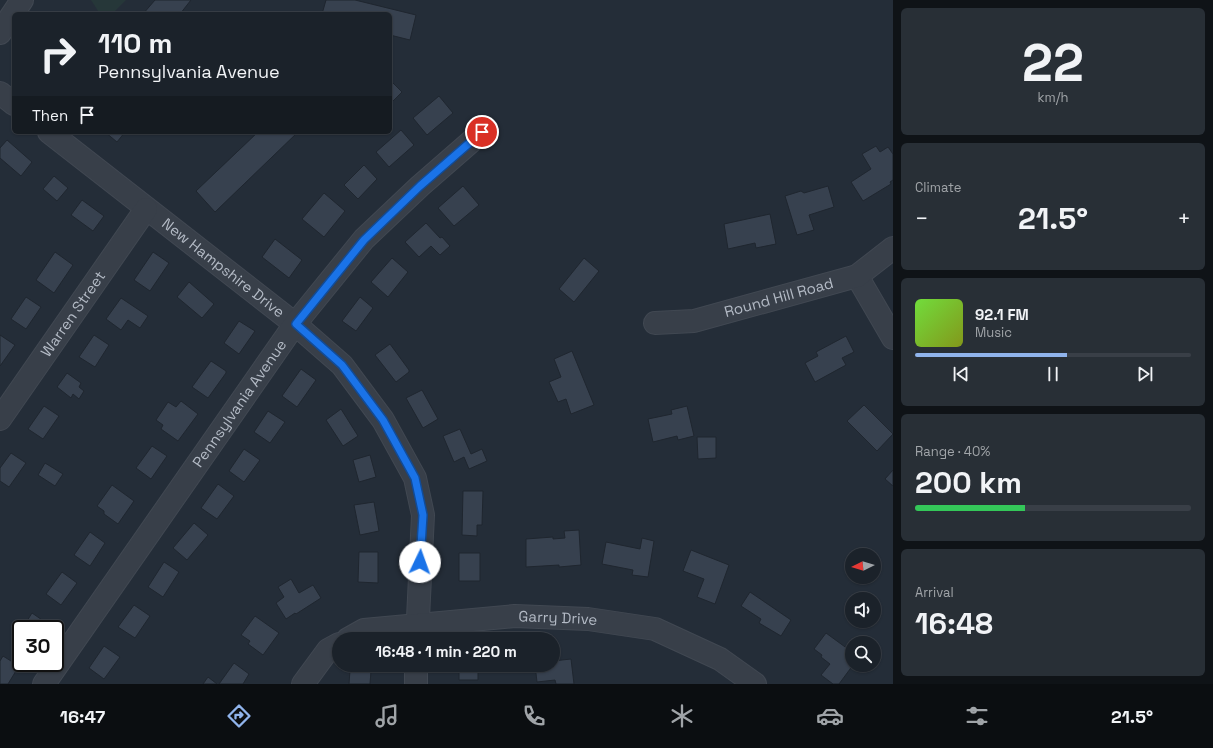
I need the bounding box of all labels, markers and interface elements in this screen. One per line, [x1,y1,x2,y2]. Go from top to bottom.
text: 110 m [98,25,172,61]
icon: right [32,28,84,80]
text: 22 [1022,30,1084,96]
text: Pennsylvania Avenue [98,60,280,83]
text: km/h [1038,89,1068,106]
icon: arrive [76,104,98,126]
text: Then [32,106,68,125]
pin [465,115,499,149]
icon: arrive [471,121,493,143]
text: Climate [915,179,961,196]
text: 21.5° [1018,199,1088,238]
text: − [915,204,929,232]
text: + [1177,204,1191,232]
street label: New Hampshire Drive [158,214,289,321]
street label: Warren Street [36,267,109,360]
street label: Round Hill Road [722,273,835,321]
text: 92.1 FM [975,305,1029,324]
text: Music [975,324,1012,341]
street label: Pennsylvania Avenue [188,335,290,471]
icon: previous [950,363,972,385]
icon: pause [1042,363,1064,385]
icon: next [1134,363,1156,385]
text: Range · 40% [915,443,990,460]
text: 200 km [915,463,1022,502]
position arrow [399,541,441,583]
north arrow [845,548,881,584]
map controls [845,548,881,672]
text: Arrival [915,584,954,601]
button: sound [845,592,881,628]
text: 16:48 [915,604,993,643]
street label: Garry Drive [518,606,599,629]
speed limit sign: 30 [12,620,64,672]
button: search [845,636,881,672]
text: 16:48 · 1 min · 220 m [375,642,517,661]
icon: directions [225,702,253,730]
icon: music [373,702,401,730]
icon: phone [520,702,548,730]
icon: climate [668,702,696,730]
icon: car [816,702,844,730]
icon: filters [963,702,991,730]
text: 16:47 [60,705,105,728]
text: 21.5° [1111,705,1153,728]

